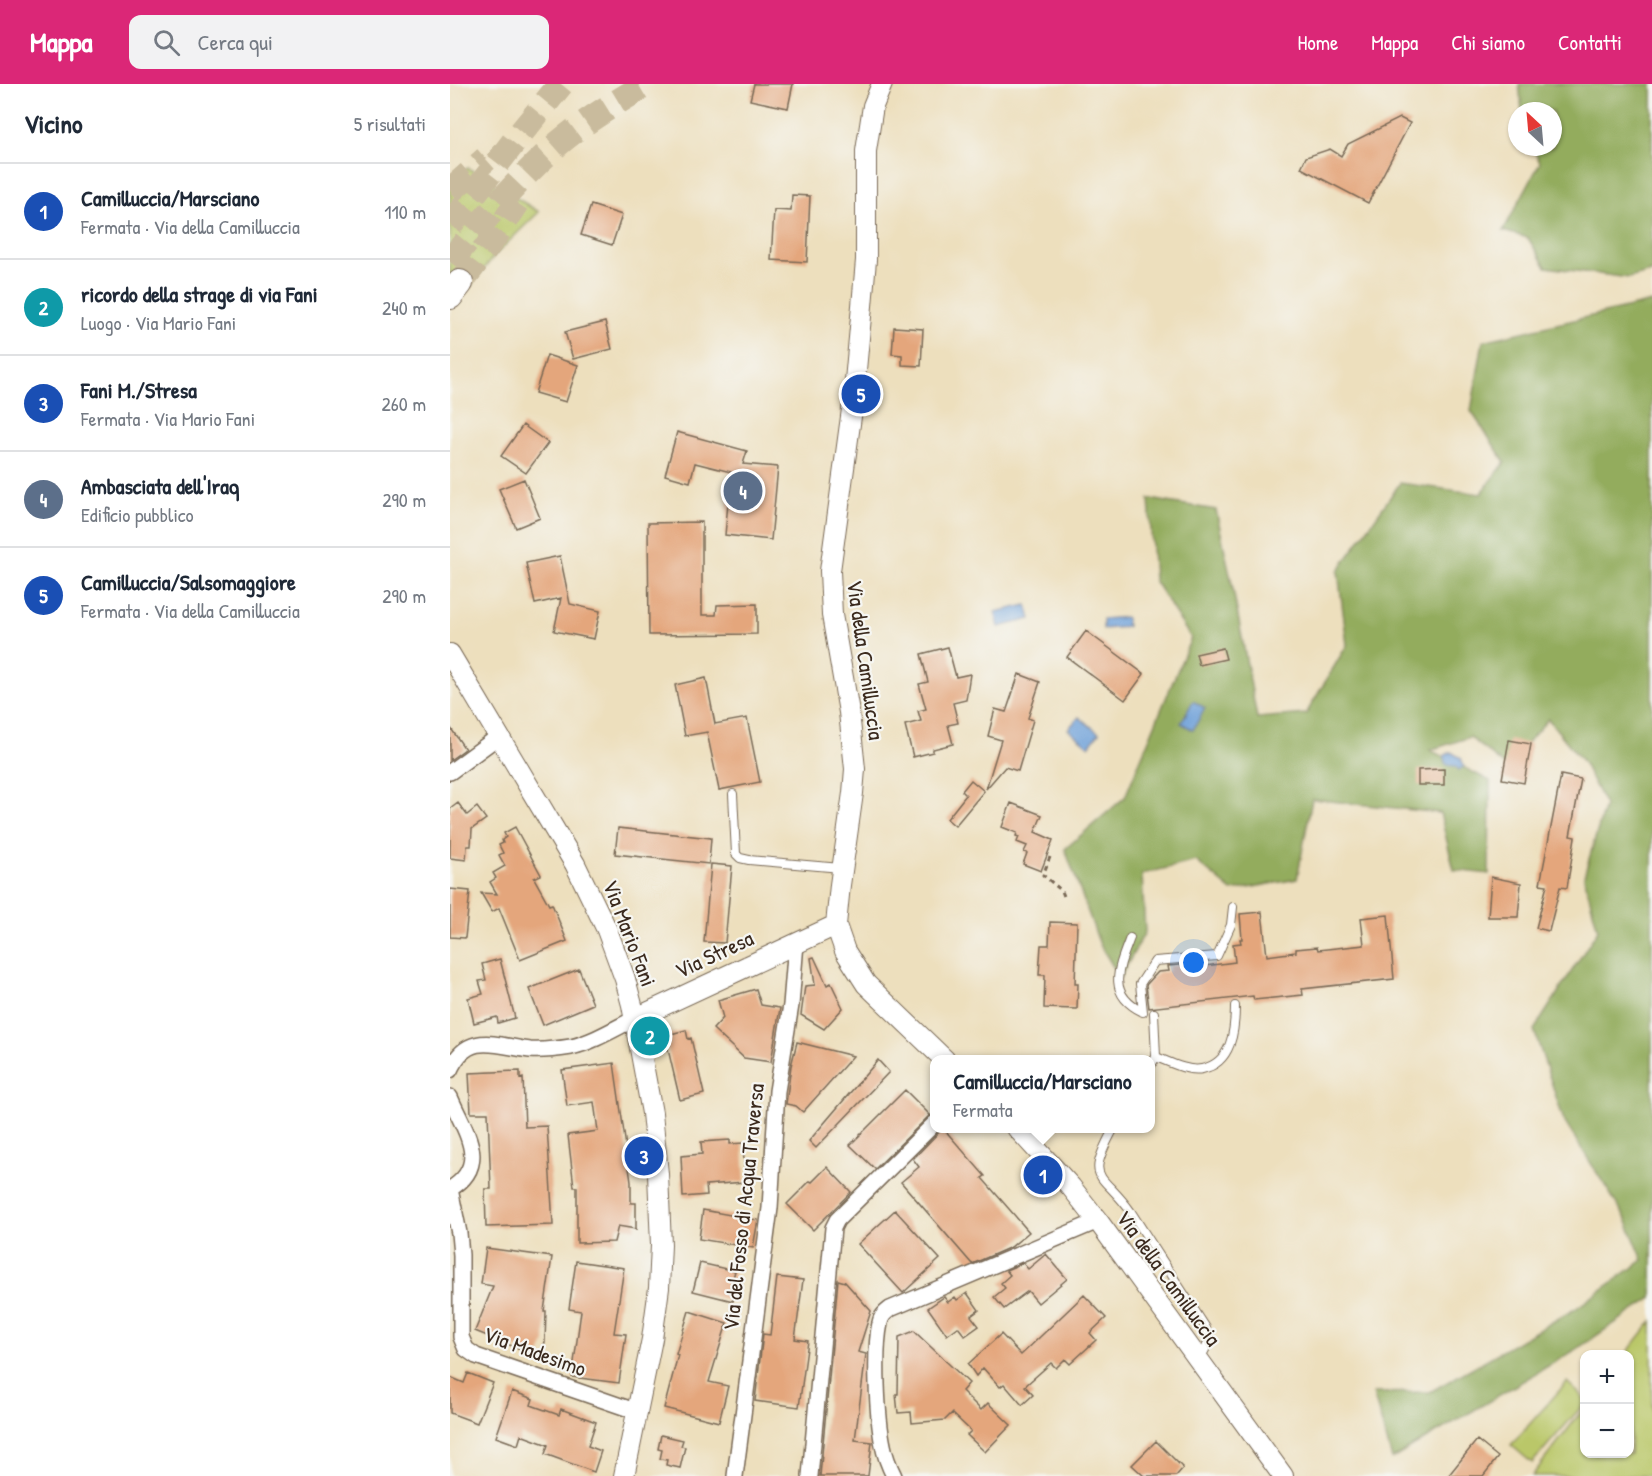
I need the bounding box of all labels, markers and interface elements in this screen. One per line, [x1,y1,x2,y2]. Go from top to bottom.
search box [129,15,549,69]
text: Mappa [30,23,93,61]
icon: search [150,26,183,59]
text: Cerca qui [198,27,273,57]
text: Home [1297,28,1338,57]
text: Mappa [1371,28,1418,57]
text: Chi siamo [1451,28,1525,57]
text: Contatti [1558,28,1622,57]
north arrow [1508,102,1562,156]
text: Vicino [24,106,83,141]
text: 5 risultati [354,110,426,137]
text: Camilluccia/Marsciano [81,183,259,213]
text: 1 [40,198,47,225]
text: 110 m [384,198,426,225]
text: Fermata · Via della Camilluccia [81,213,300,240]
text: ricordo della strage di via Fani [81,279,318,309]
text: 2 [39,294,48,321]
text: 240 m [382,294,426,321]
text: Luogo · Via Mario Fani [81,309,236,336]
pin: 5 [842,372,880,416]
text: Fani M./Stresa [81,375,197,405]
text: 3 [39,390,48,417]
text: 260 m [382,390,426,417]
text: Fermata · Via Mario Fani [81,405,255,432]
pin: 4 [724,468,762,514]
text: Ambasciata dell'Iraq [81,471,239,501]
text: 4 [40,486,47,513]
text: 290 m [382,486,426,513]
text: Edificio pubblico [81,501,194,528]
text: Camilluccia/Salsomaggiore [81,567,296,597]
street label: Via della Camilluccia [840,578,892,742]
text: 5 [39,582,48,609]
text: 290 m [382,582,426,609]
text: Fermata · Via della Camilluccia [81,597,300,624]
street label: Via Mario Fani [596,875,664,991]
street label: Via Stresa [670,923,758,985]
your location [1179,948,1208,977]
pin: 2 [630,1014,670,1058]
popup [930,1055,1155,1133]
text: Camilluccia/Marsciano [953,1066,1132,1096]
street label: Via del Fosso di Acqua Traversa [715,1082,771,1332]
text: Fermata [953,1096,1013,1123]
pin: 3 [624,1134,664,1178]
pin: 1 [1024,1152,1062,1198]
street label: Via della Camilluccia [1110,1204,1229,1352]
street label: Via Madesimo [479,1319,591,1383]
map controls [1580,1350,1634,1458]
button: + [1580,1350,1634,1404]
button: − [1580,1404,1634,1458]

